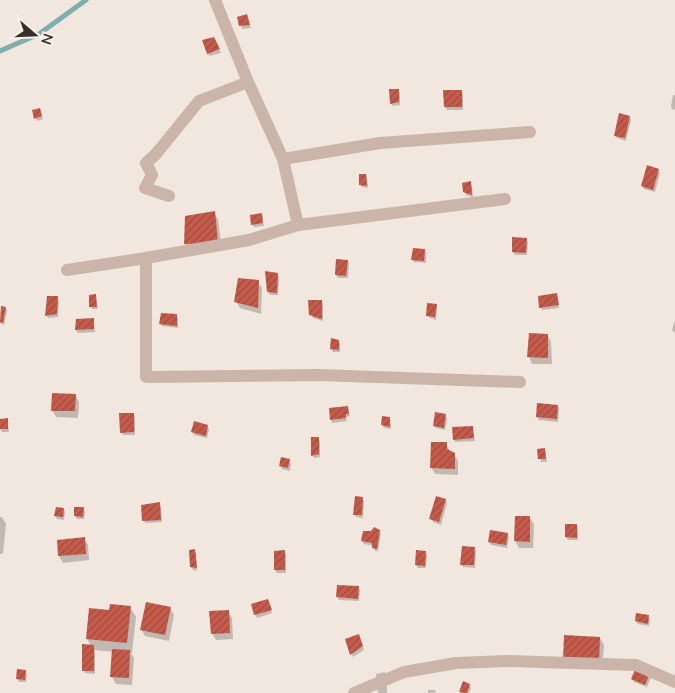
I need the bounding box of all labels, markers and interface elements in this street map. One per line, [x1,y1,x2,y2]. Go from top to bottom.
north arrow [10,10,60,60]
text: N [37,31,58,47]

